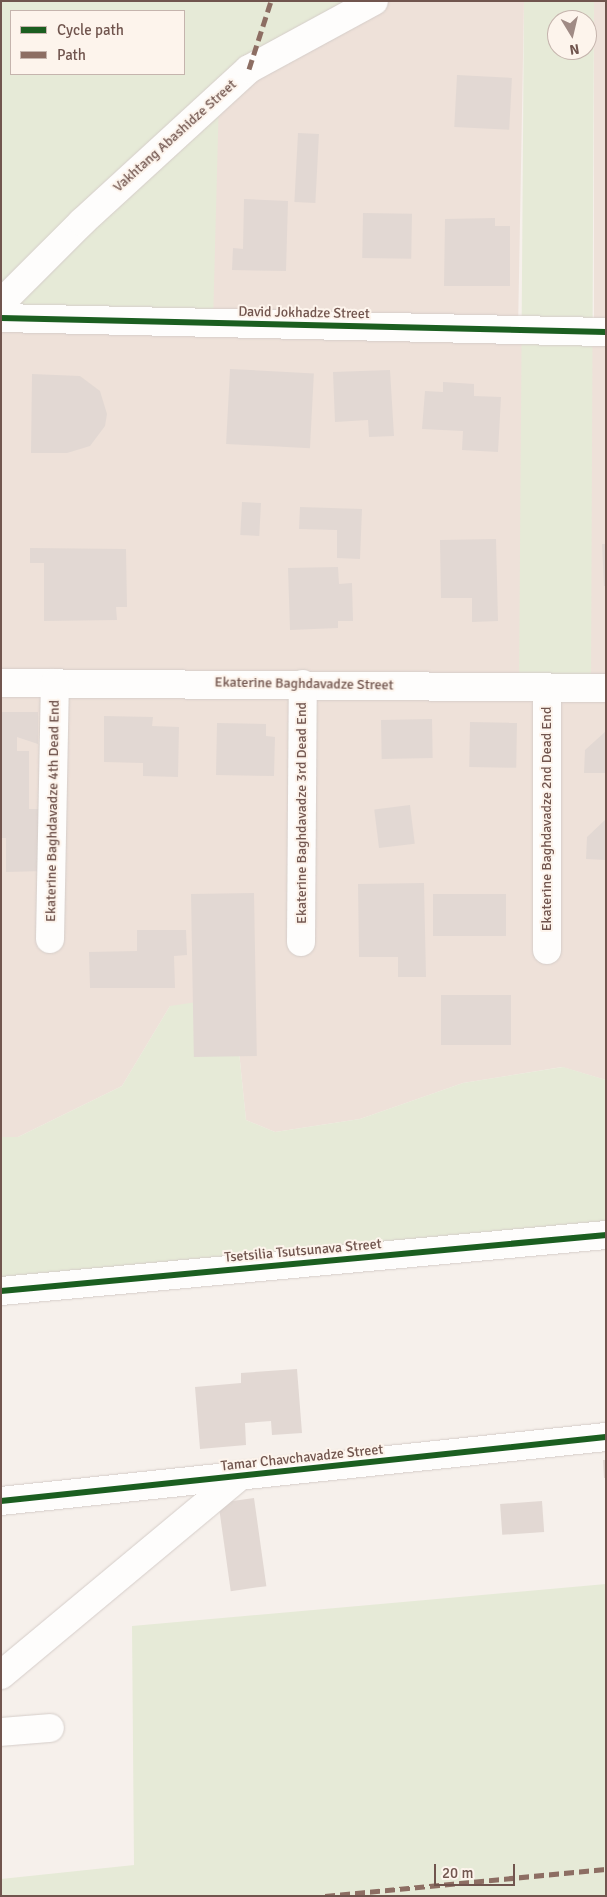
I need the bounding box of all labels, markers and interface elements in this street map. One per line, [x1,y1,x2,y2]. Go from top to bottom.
legend [10,10,185,75]
north arrow [547,10,597,60]
text: Cycle path [57,21,124,39]
text: N [568,40,580,58]
text: Path [57,46,86,64]
street label: Vakhtang Abashidze Street [110,76,240,196]
street label: David Jokhadze Street [238,303,370,323]
street label: Ekaterine Baghdavadze Street [214,674,394,694]
street label: Ekaterine Baghdavadze 4th Dead End [43,700,63,922]
street label: Ekaterine Baghdavadze 3rd Dead End [294,702,310,924]
street label: Ekaterine Baghdavadze 2nd Dead End [539,707,555,931]
street label: Tsetsilia Tsutsunava Street [224,1236,382,1266]
street label: Tamar Chavchavadze Street [220,1441,384,1475]
scale bar [437,1854,518,1886]
text: 20 m [442,1864,473,1882]

